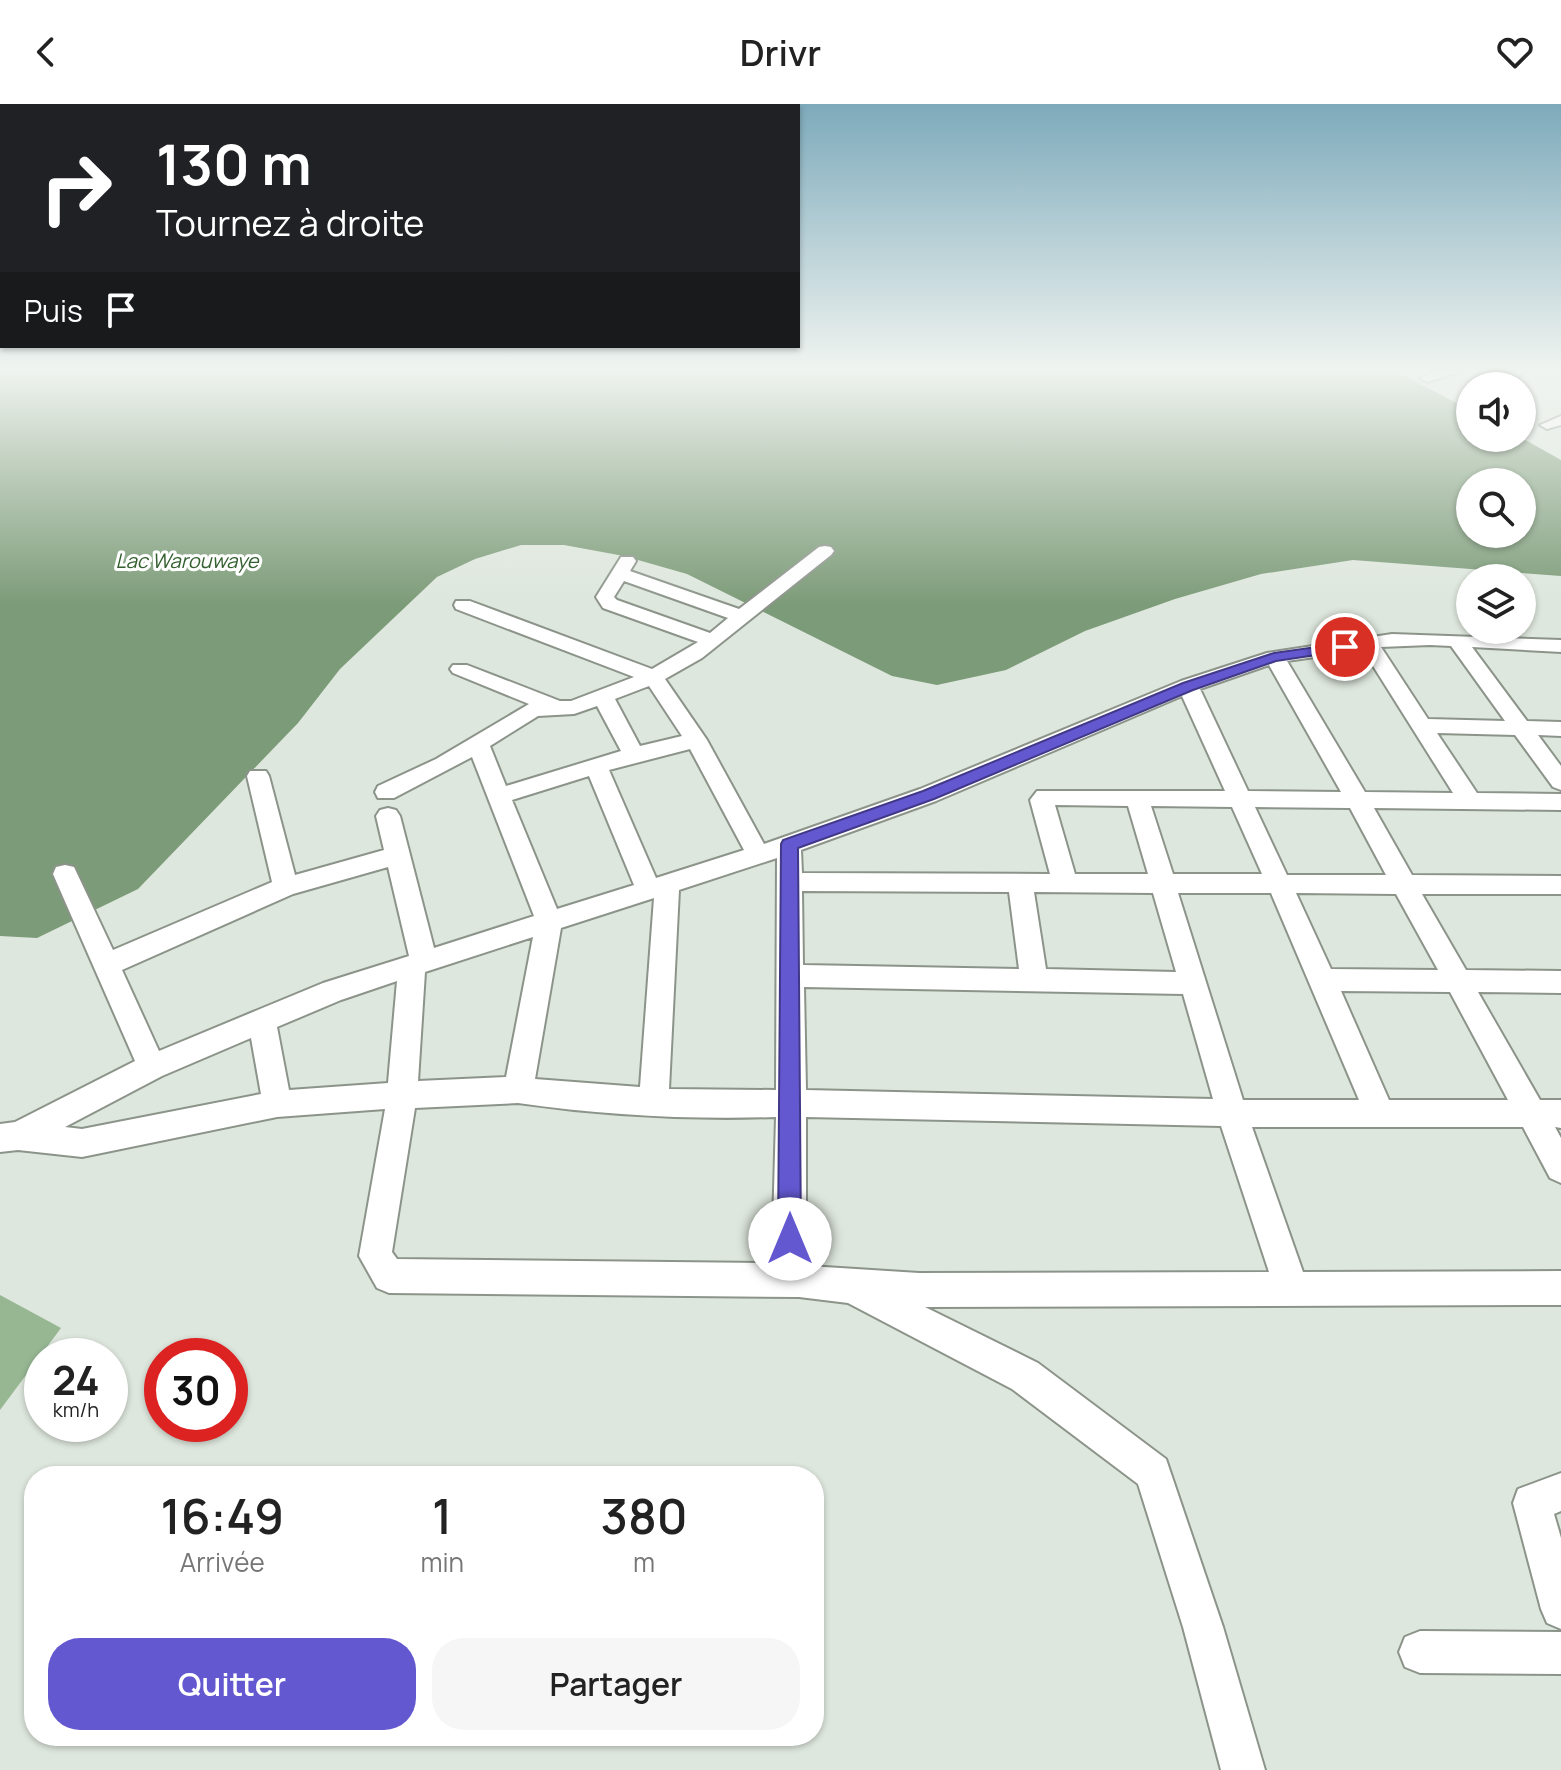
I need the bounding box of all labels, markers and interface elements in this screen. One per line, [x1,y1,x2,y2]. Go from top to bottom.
text: Drivr [740,28,821,77]
icon: back [24,30,68,74]
icon: heart [1493,30,1537,74]
text: 130 m [156,125,312,202]
icon: right [24,136,128,240]
text: Tournez à droite [156,198,424,247]
icon: arrive [99,288,143,332]
text: Puis [24,290,83,331]
map controls [1456,372,1536,644]
button: sound [1456,372,1536,452]
button: search [1456,468,1536,548]
water label: Lac Warouwaye [115,547,260,574]
button: layers [1456,564,1536,644]
pin [1311,613,1379,681]
icon: arrive [1323,625,1367,669]
position arrow [748,1197,832,1281]
speed limit sign: 30 [144,1338,248,1442]
text: 24 [52,1352,100,1407]
text: km/h [53,1396,99,1423]
text: 16:49 [160,1483,284,1548]
text: 1 [432,1483,452,1548]
text: 380 [600,1483,688,1548]
text: Arrivée [180,1544,265,1580]
text: min [420,1544,464,1580]
text: m [633,1544,655,1580]
button: Quitter [48,1638,416,1730]
button: Partager [432,1638,800,1730]

